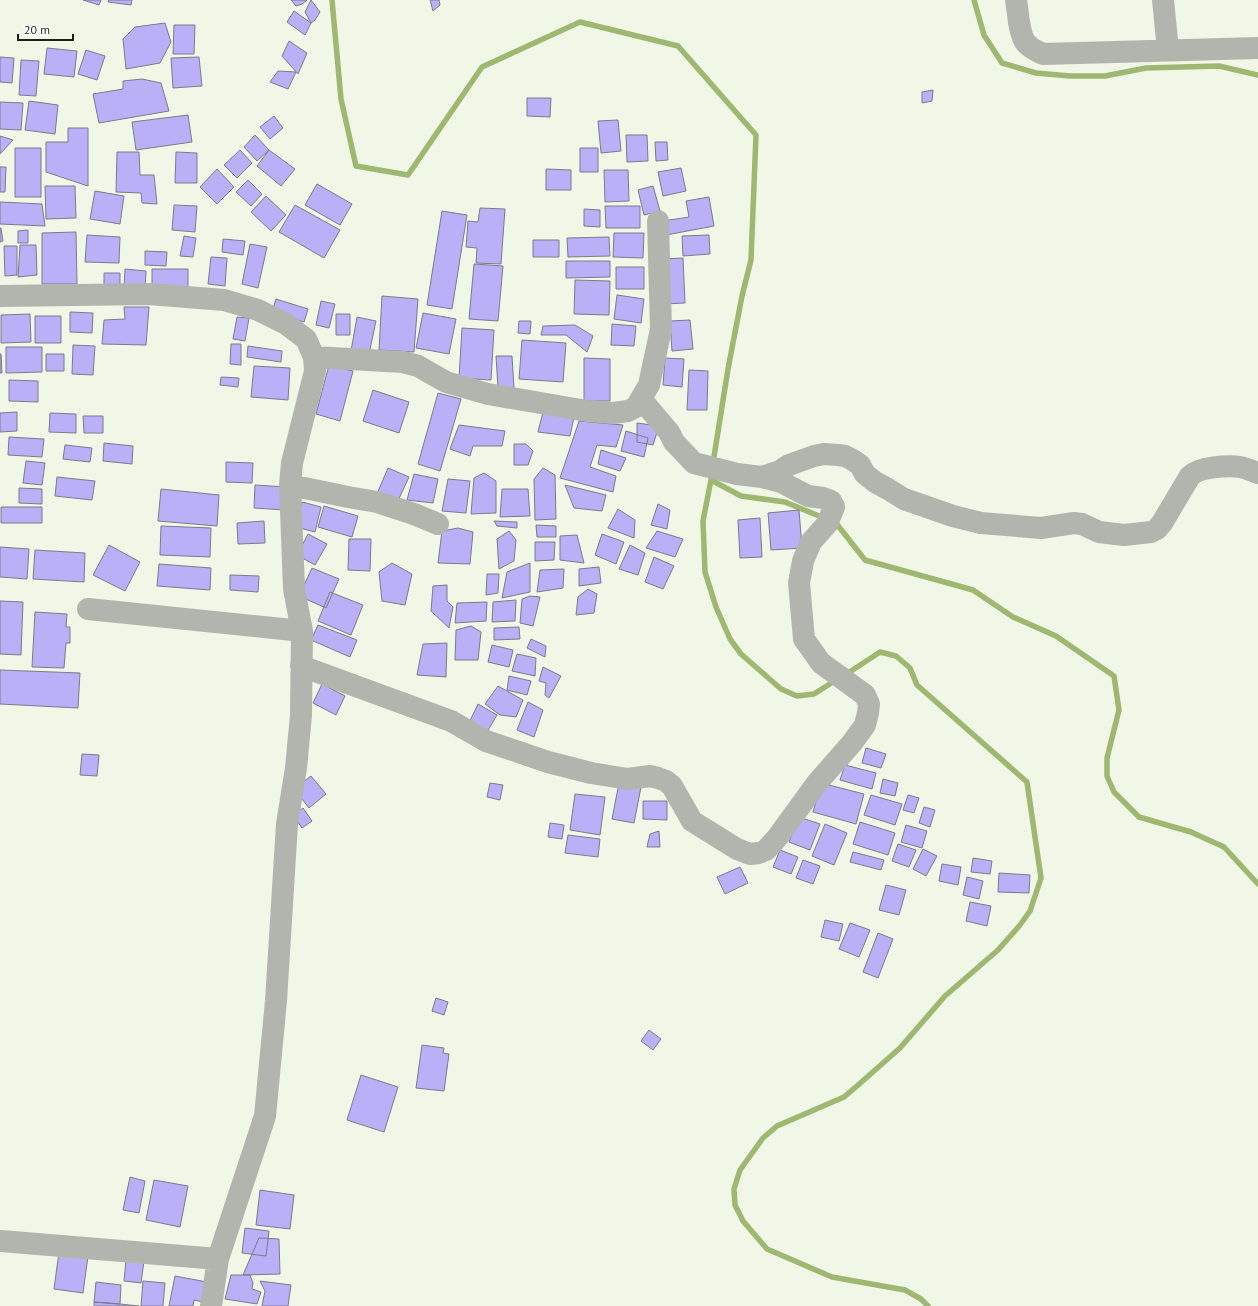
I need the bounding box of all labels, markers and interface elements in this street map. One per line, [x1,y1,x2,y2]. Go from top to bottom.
scale bar [18,16,73,42]
text: 20 m [24,22,50,37]

